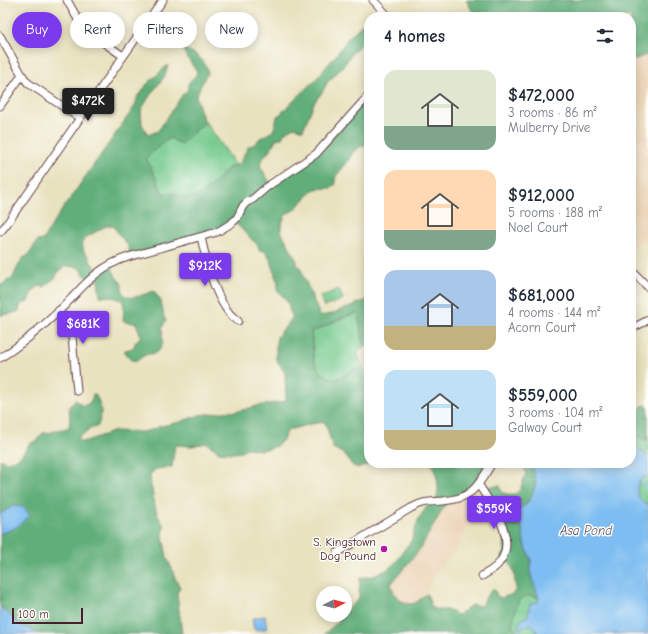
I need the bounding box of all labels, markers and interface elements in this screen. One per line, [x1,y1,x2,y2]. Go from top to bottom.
chip: Buy [12,12,62,48]
chip: Rent [70,12,125,48]
chip: Filters [133,12,197,48]
chip: New [205,12,258,48]
icon: filters [594,25,616,47]
text: 4 homes [384,27,445,46]
icon: home [416,86,464,134]
text: $472,000 [508,86,575,105]
pin: $472K [60,88,116,122]
text: $472K [71,93,105,108]
text: 3 rooms · 86 m² [508,105,597,120]
text: Mulberry Drive [508,120,590,135]
icon: home [416,186,464,234]
text: $912,000 [508,186,575,205]
text: 5 rooms · 188 m² [508,205,602,220]
text: Noel Court [508,220,568,235]
pin: $912K [177,253,233,287]
text: $912K [188,258,222,273]
icon: home [416,286,464,334]
text: $681,000 [508,286,575,305]
text: 4 rooms · 144 m² [508,305,601,320]
pin: $681K [55,311,111,345]
text: $681K [66,316,100,331]
text: Acorn Court [508,320,576,335]
icon: home [416,386,464,434]
text: $559,000 [508,386,578,405]
text: 3 rooms · 104 m² [508,405,602,420]
text: Galway Court [508,420,582,435]
pin: $559K [466,496,522,530]
text: $559K [476,501,512,516]
water label: Asa Pond [559,523,613,538]
place label: S. Kingstown Dog Pound [313,535,376,563]
marker: S. Kingstown Dog Pound [379,544,389,554]
north arrow [316,586,352,622]
map controls [316,586,352,622]
scale bar [12,606,83,625]
text: 100 m [18,608,49,621]

